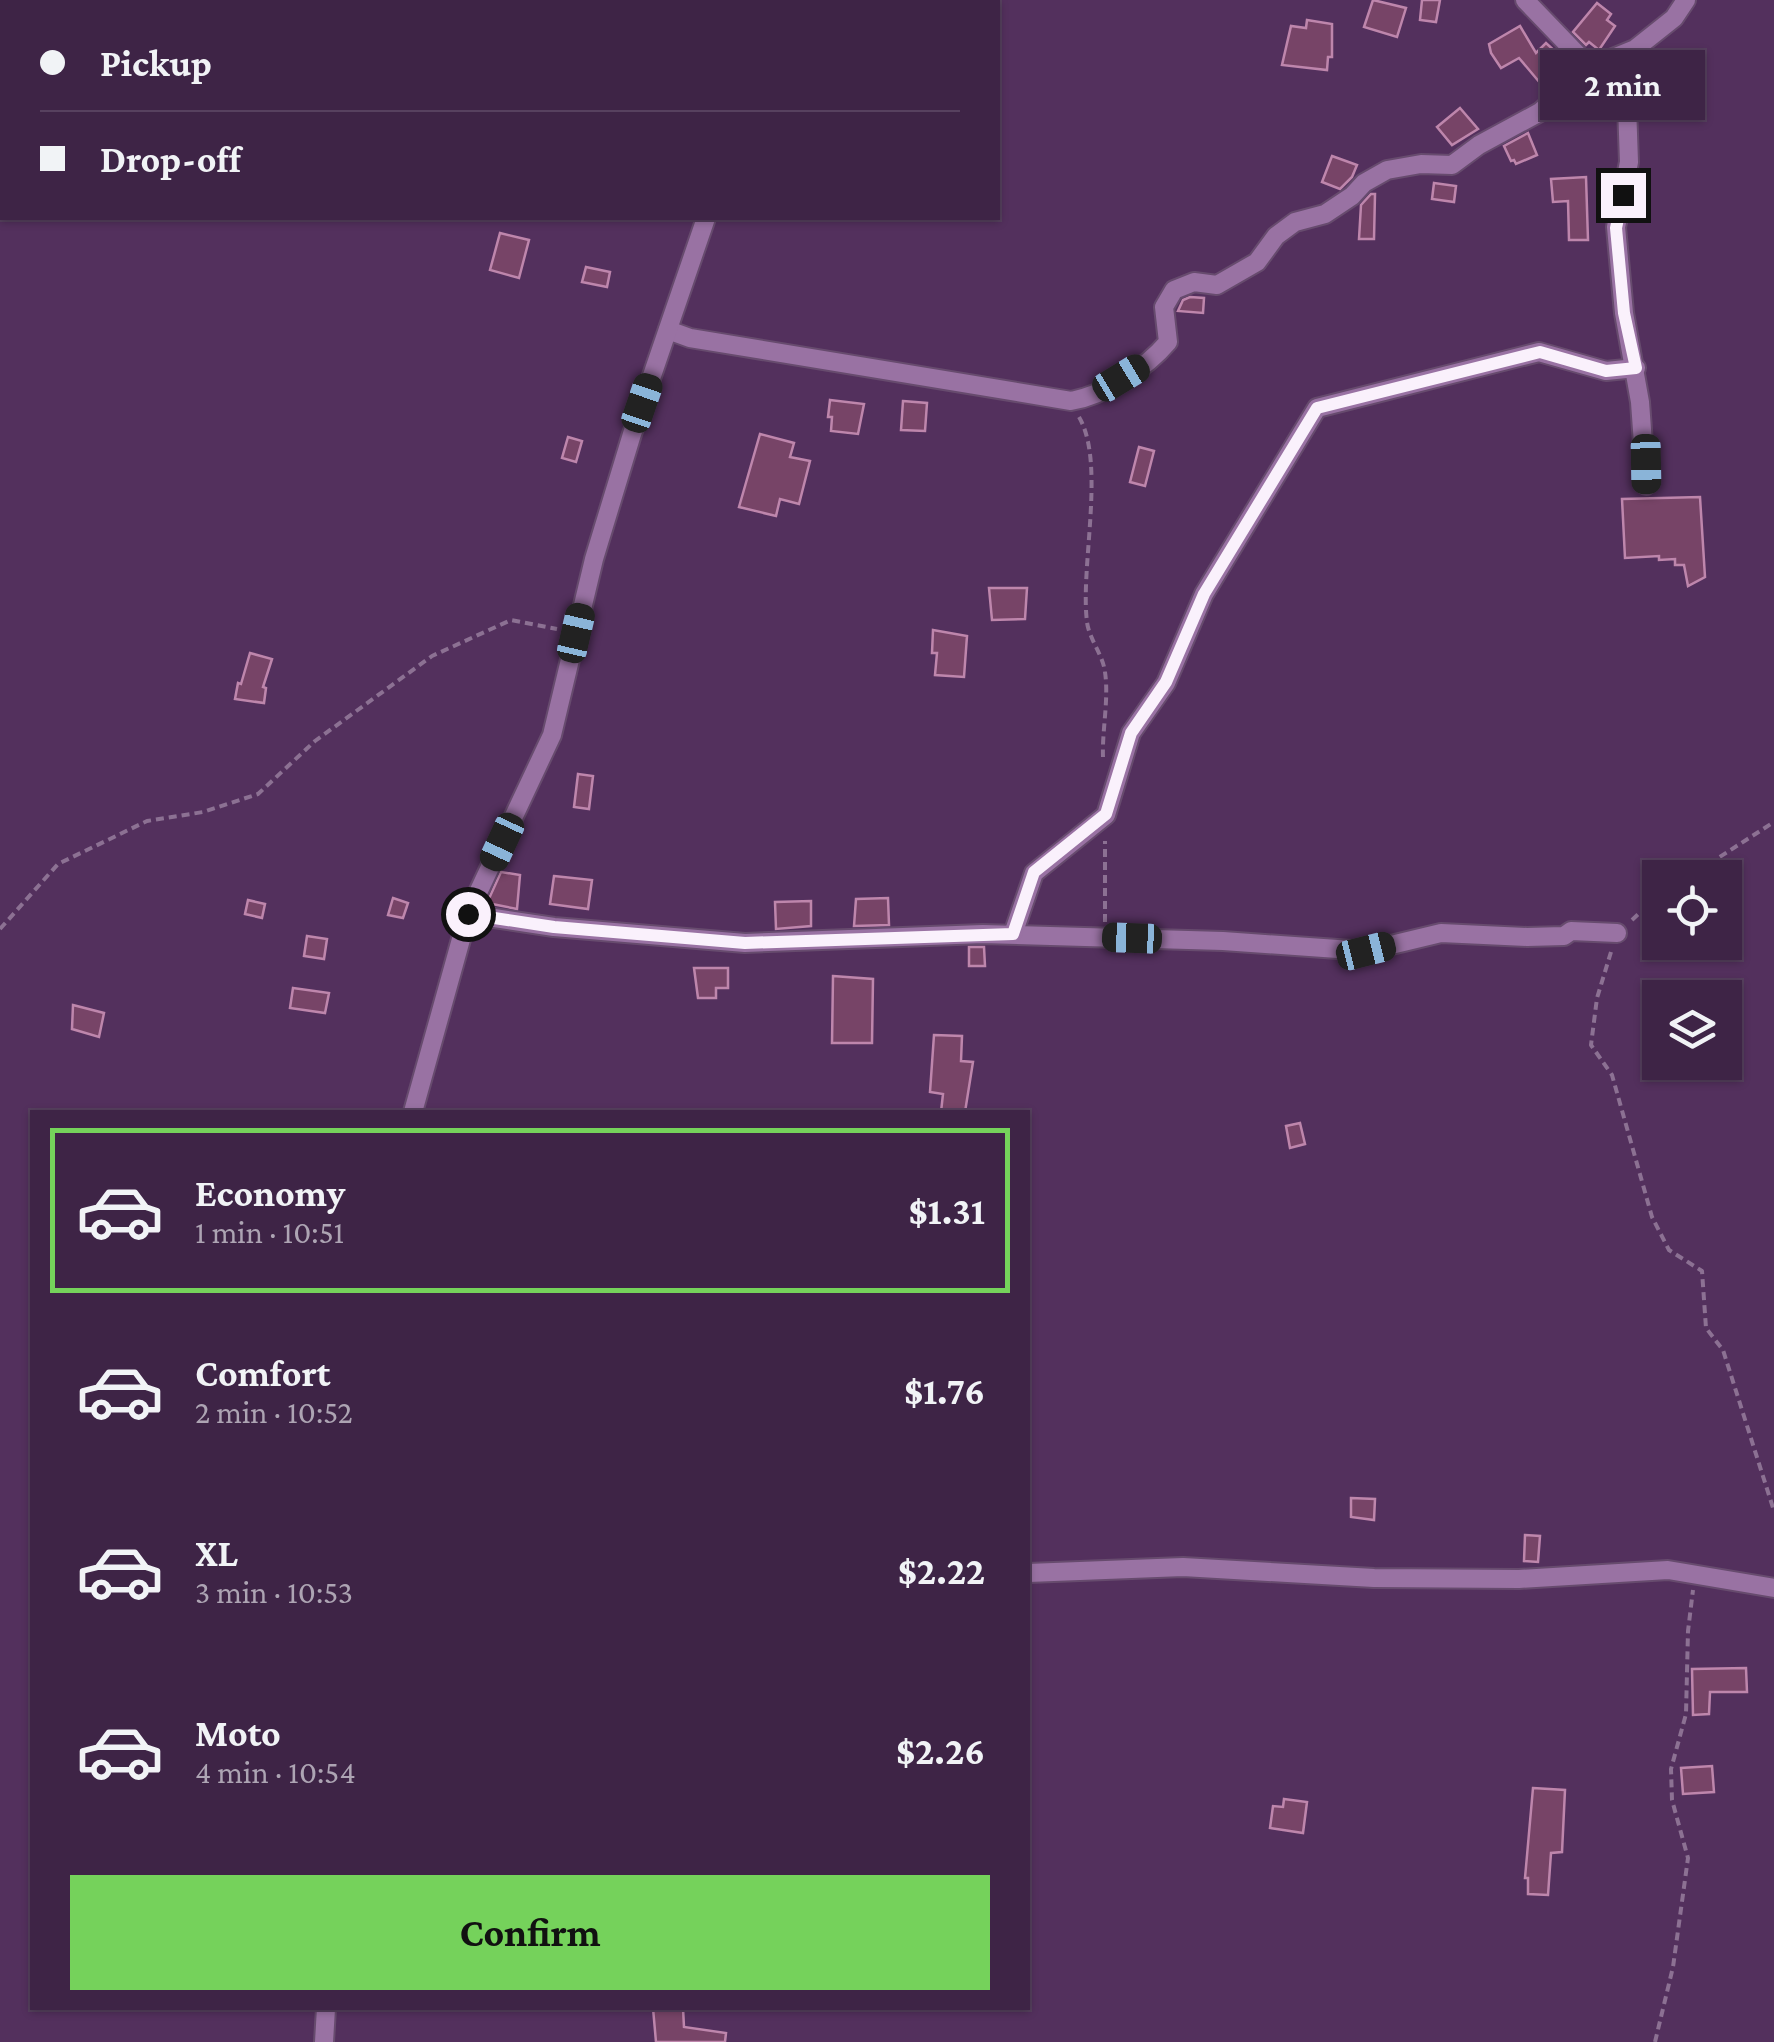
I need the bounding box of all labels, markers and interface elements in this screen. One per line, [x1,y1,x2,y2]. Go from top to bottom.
text: Pickup [100,42,212,84]
callout: 2 min [1540,50,1706,120]
text: 2 min [1584,67,1661,103]
text: Drop-off [100,138,241,180]
route end [1601,173,1646,218]
car [1088,350,1154,406]
car [618,370,666,436]
car [1630,434,1662,494]
car [555,600,597,666]
car [476,808,528,876]
map controls [1642,860,1742,1080]
button: locate [1642,860,1742,960]
route start [446,892,491,937]
car [1101,922,1163,954]
car [1333,929,1399,973]
button: layers [1642,980,1742,1080]
icon: car [75,1166,165,1256]
text: Economy [195,1172,345,1214]
text: $1.31 [908,1190,985,1232]
text: 1 min · 10:51 [195,1214,344,1250]
icon: car [75,1346,165,1436]
text: Comfort [195,1352,331,1394]
text: $1.76 [904,1370,985,1412]
text: 2 min · 10:52 [195,1394,353,1430]
icon: car [75,1526,165,1616]
text: XL [195,1532,238,1574]
text: $2.22 [898,1550,985,1592]
text: 3 min · 10:53 [195,1574,353,1610]
icon: car [75,1706,165,1796]
text: Moto [195,1712,281,1754]
text: $2.26 [896,1730,985,1772]
text: 4 min · 10:54 [195,1754,356,1790]
button: Confirm [70,1875,990,1990]

